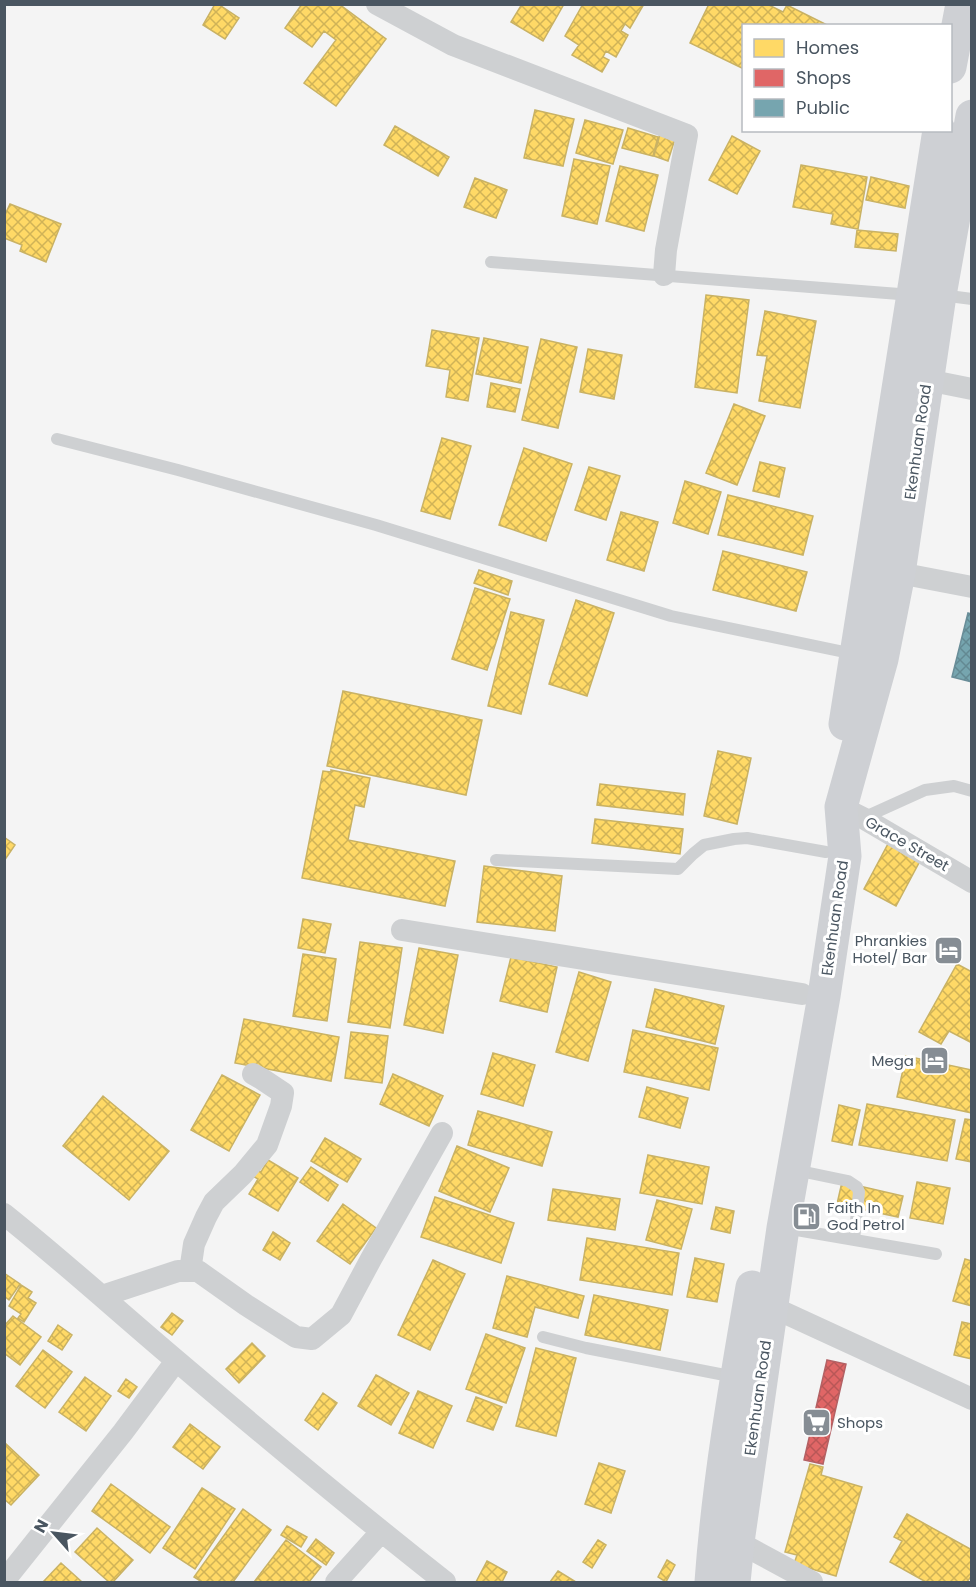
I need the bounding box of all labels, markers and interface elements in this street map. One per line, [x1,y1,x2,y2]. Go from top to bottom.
legend [742,24,952,132]
text: Homes [796,35,859,60]
text: Shops [796,65,851,90]
text: Public [796,95,850,120]
street label: Ekenhuan Road [899,383,936,501]
street label: Grace Street [861,811,953,876]
street label: Ekenhuan Road [816,859,853,977]
place label: Phrankies Hotel/ Bar [852,930,927,968]
hotel icon: Phrankies Hotel/ Bar [932,934,964,966]
hotel icon: Mega [919,1045,951,1077]
place label: Mega [872,1050,914,1071]
place label: Faith In God Petrol [827,1197,905,1235]
fuel station icon: Faith In God Petrol [790,1201,822,1233]
street label: Ekenhuan Road [739,1339,776,1457]
supermarket icon: Shops [800,1407,832,1439]
place label: Shops [837,1412,883,1433]
north arrow [24,1503,84,1563]
text: N [28,1515,54,1537]

